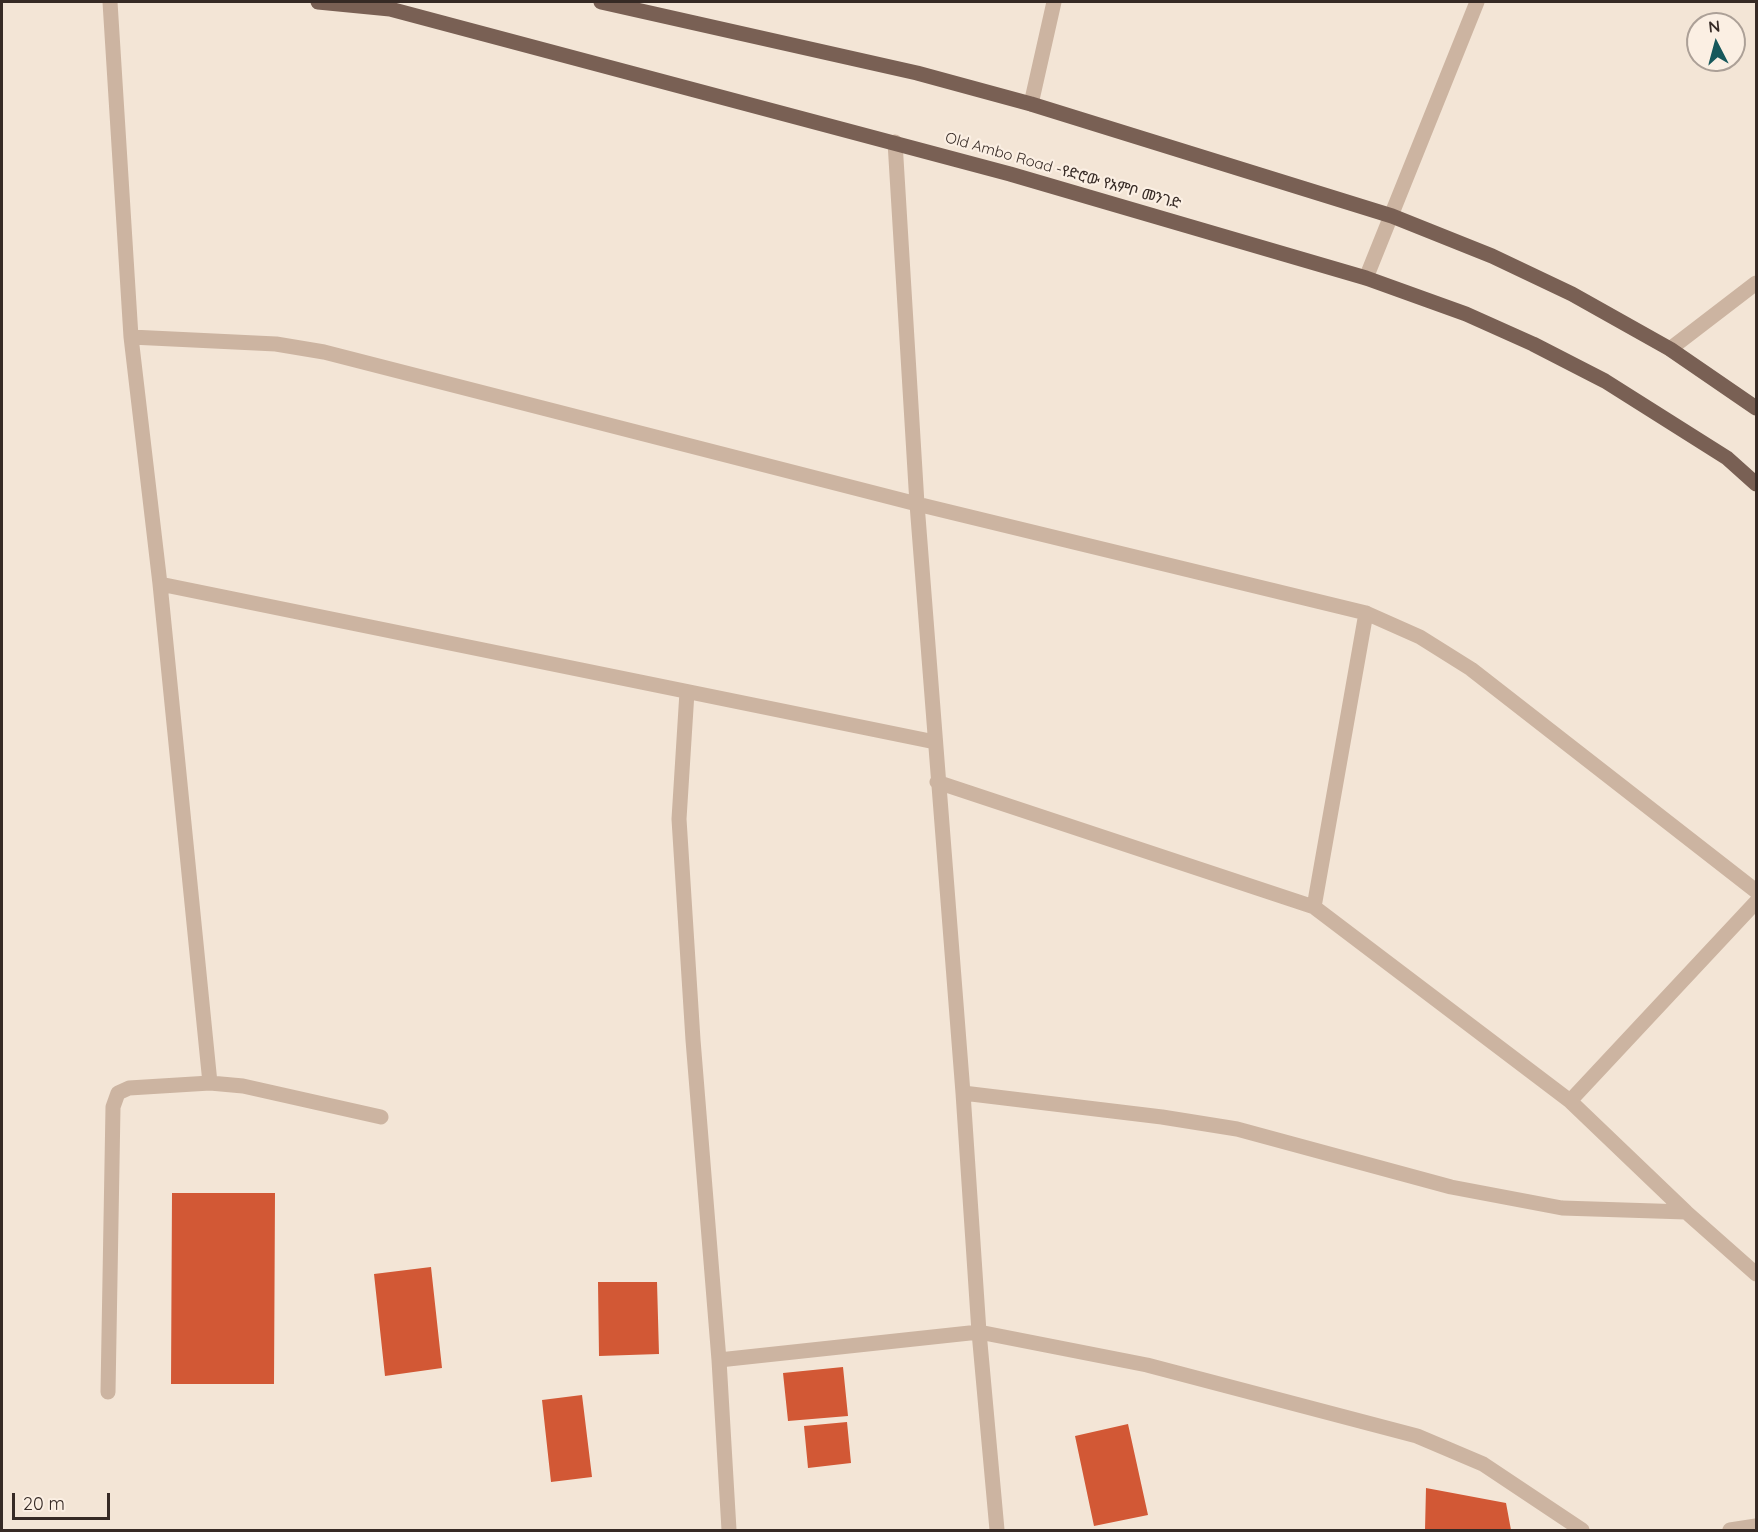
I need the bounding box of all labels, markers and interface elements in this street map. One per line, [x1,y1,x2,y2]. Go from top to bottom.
north arrow [1686,12,1746,72]
text: N [1707,16,1721,37]
street label: Old Ambo Road -የድሮው የአምቦ መንገድ [943,129,1183,213]
scale bar [15,1481,112,1519]
text: 20 m [23,1492,65,1515]

